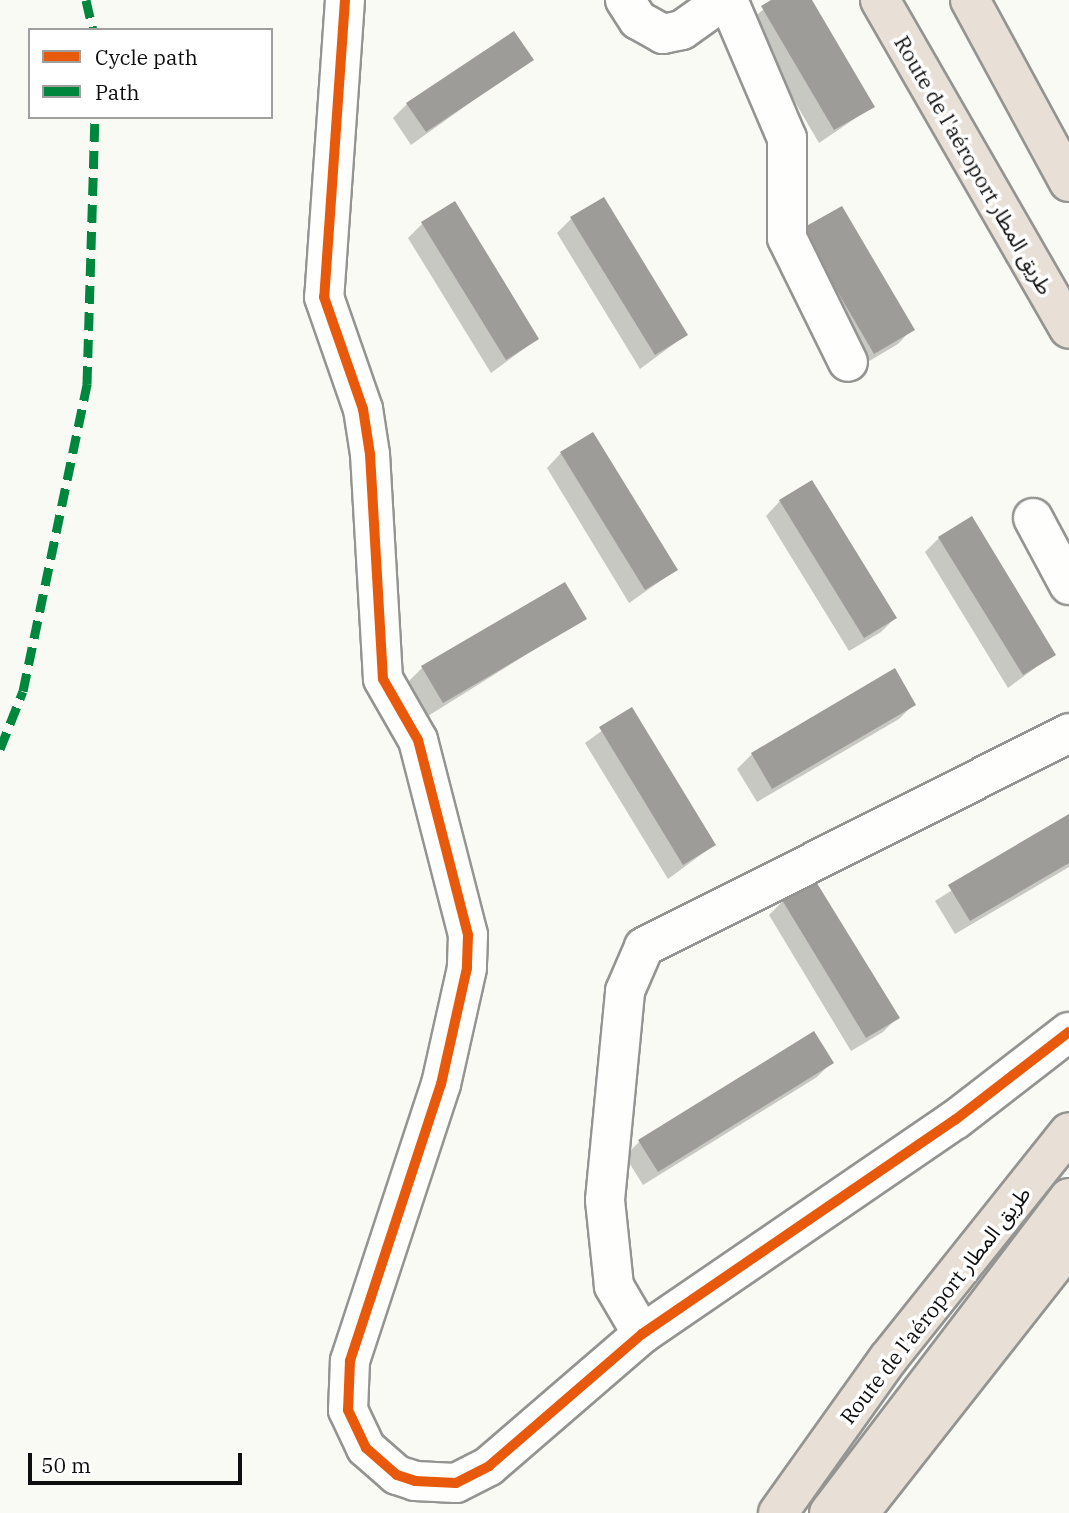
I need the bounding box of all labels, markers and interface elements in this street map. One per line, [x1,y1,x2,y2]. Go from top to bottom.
legend [28,28,273,119]
street label: Route de l'aéroport طريق المطار [889,31,1059,299]
text: Cycle path [95,43,198,71]
text: Path [95,78,140,106]
street label: Route de l'aéroport طريق المطار [834,1181,1036,1429]
scale bar [32,1440,245,1484]
text: 50 m [41,1451,91,1479]

